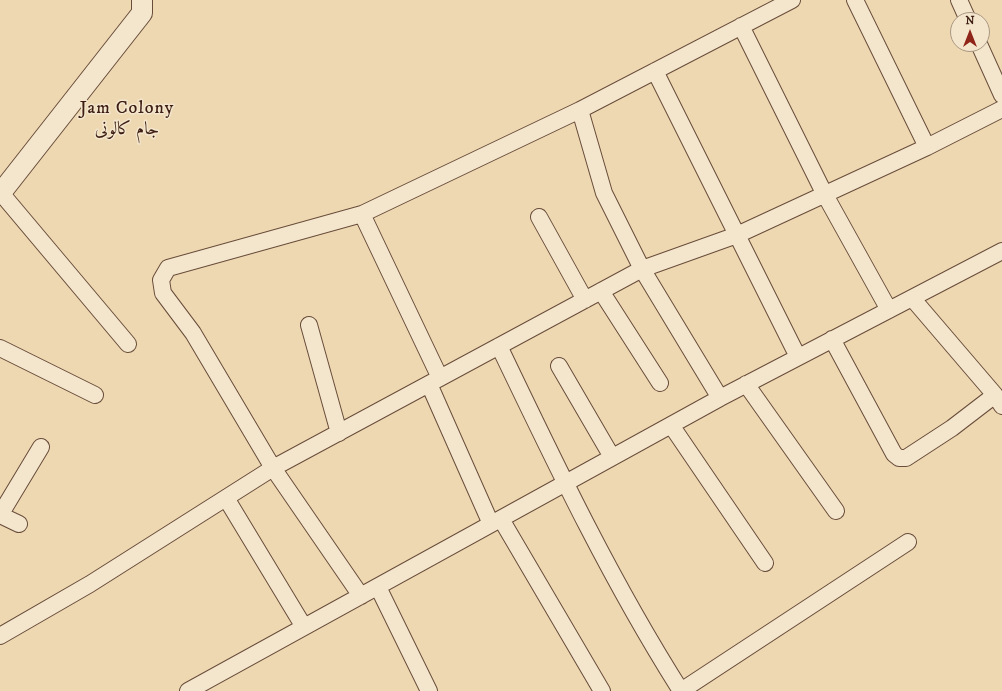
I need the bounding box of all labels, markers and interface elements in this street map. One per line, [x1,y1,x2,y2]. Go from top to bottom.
north arrow [950,12,990,52]
text: N [965,14,975,28]
district label: Jam Colony جام کالونی [80,98,174,140]

